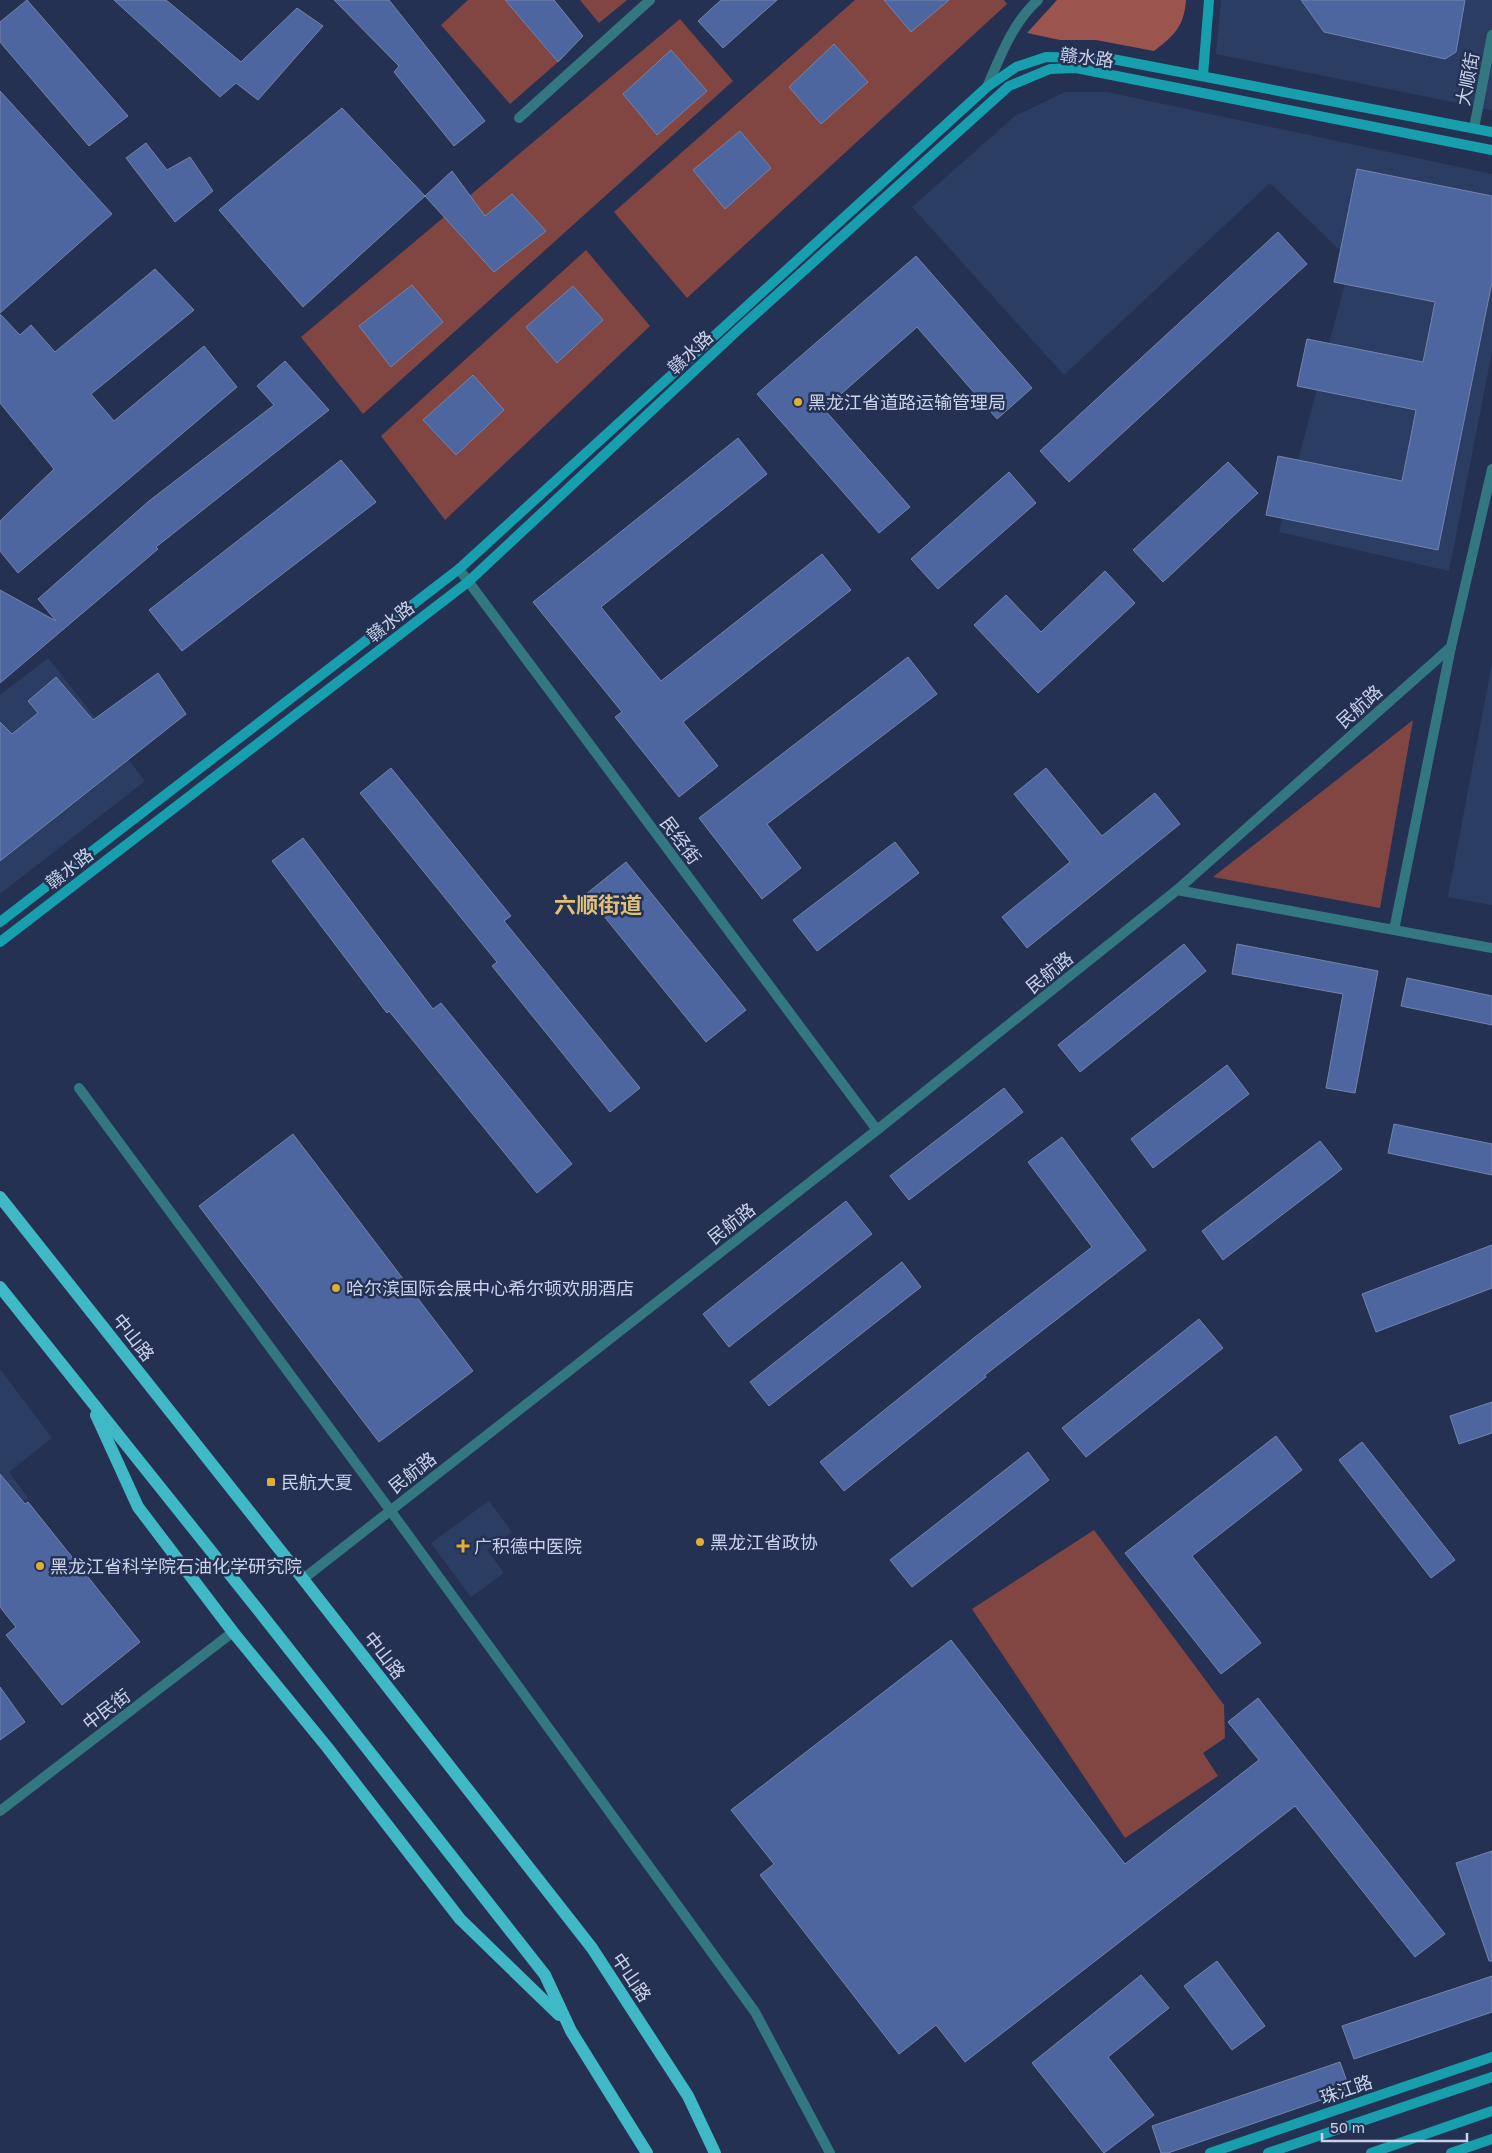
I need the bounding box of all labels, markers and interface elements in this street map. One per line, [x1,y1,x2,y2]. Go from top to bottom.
street label: 赣水路 [1059,43,1115,71]
street label: 大顺街 [1451,50,1483,108]
street label: 赣水路 [663,326,717,378]
place label: 黑龙江省道路运输管理局 [808,391,1006,413]
marker: 黑龙江省道路运输管理局 [792,396,804,408]
street label: 赣水路 [362,596,418,646]
street label: 民航路 [1332,680,1386,732]
street label: 民经街 [656,812,706,868]
street label: 赣水路 [41,843,97,893]
district label: 六顺街道 [554,891,642,918]
street label: 民航路 [1021,946,1077,998]
street label: 民航路 [703,1198,759,1248]
place label: 哈尔滨国际会展中心希尔顿欢朋酒店 [346,1277,634,1299]
marker: 哈尔滨国际会展中心希尔顿欢朋酒店 [330,1282,342,1294]
street label: 中山路 [109,1309,159,1365]
street label: 民航路 [384,1447,440,1497]
place label: 民航大夏 [281,1471,353,1493]
marker: 民航大夏 [265,1476,277,1488]
place label: 黑龙江省政协 [710,1531,818,1553]
place label: 广积德中医院 [474,1535,582,1557]
marker: 黑龙江省政协 [694,1536,706,1548]
marker: 广积德中医院 [456,1539,470,1553]
place label: 黑龙江省科学院石油化学研究院 [50,1555,302,1577]
marker: 黑龙江省科学院石油化学研究院 [34,1560,46,1572]
street label: 中山路 [360,1627,410,1683]
street label: 中民街 [78,1684,134,1734]
street label: 中山路 [608,1948,656,2006]
street label: 珠江路 [1317,2070,1375,2108]
scale bar [1322,2110,1467,2142]
text: 50 m [1330,2118,1365,2136]

